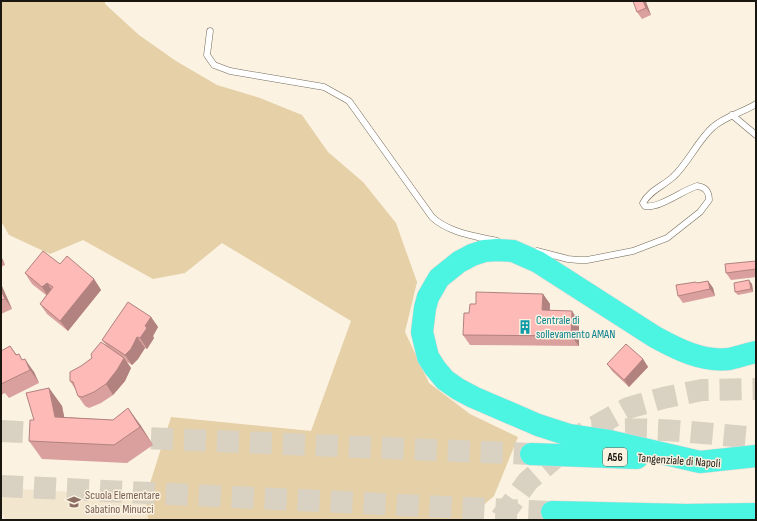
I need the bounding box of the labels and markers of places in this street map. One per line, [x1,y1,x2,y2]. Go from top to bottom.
place label: Centrale di sollevamento AMAN [536,313,615,342]
building icon: Centrale di sollevamento AMAN [517,319,533,335]
place label: Scuola Elementare Sabatino Minucci [85,488,160,517]
school or university icon: Scuola Elementare Sabatino Minucci [66,494,82,510]

